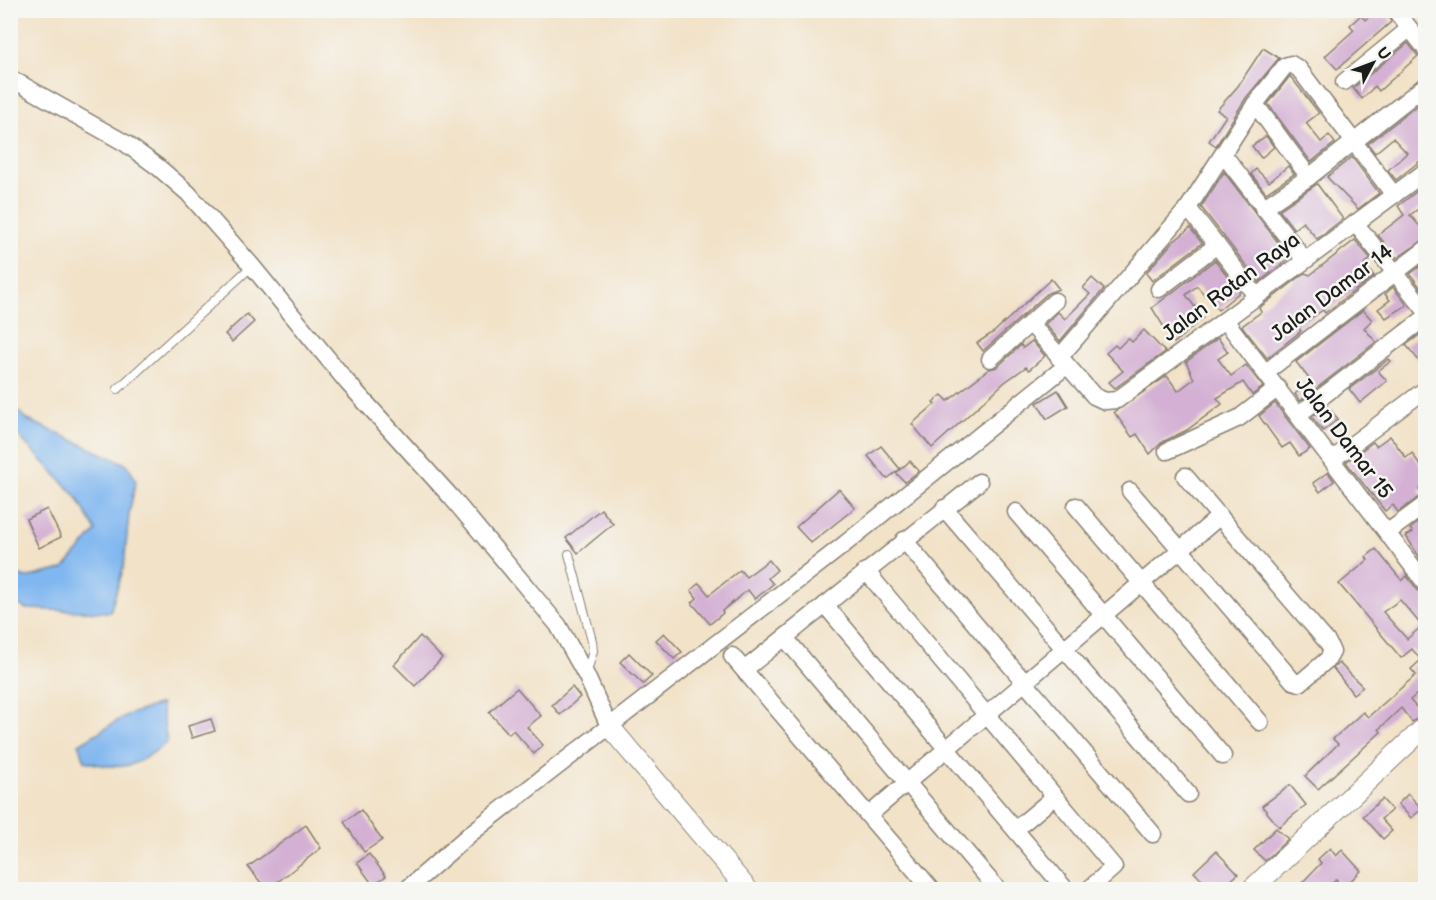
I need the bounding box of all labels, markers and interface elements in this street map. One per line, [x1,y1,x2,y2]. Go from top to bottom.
north arrow [1343,33,1403,93]
text: U [1372,44,1394,65]
street label: Jalan Rotan Raya [1157,227,1305,347]
street label: Jalan Damar 14 [1266,239,1398,347]
street label: Jalan Damar 15 [1290,372,1398,504]

